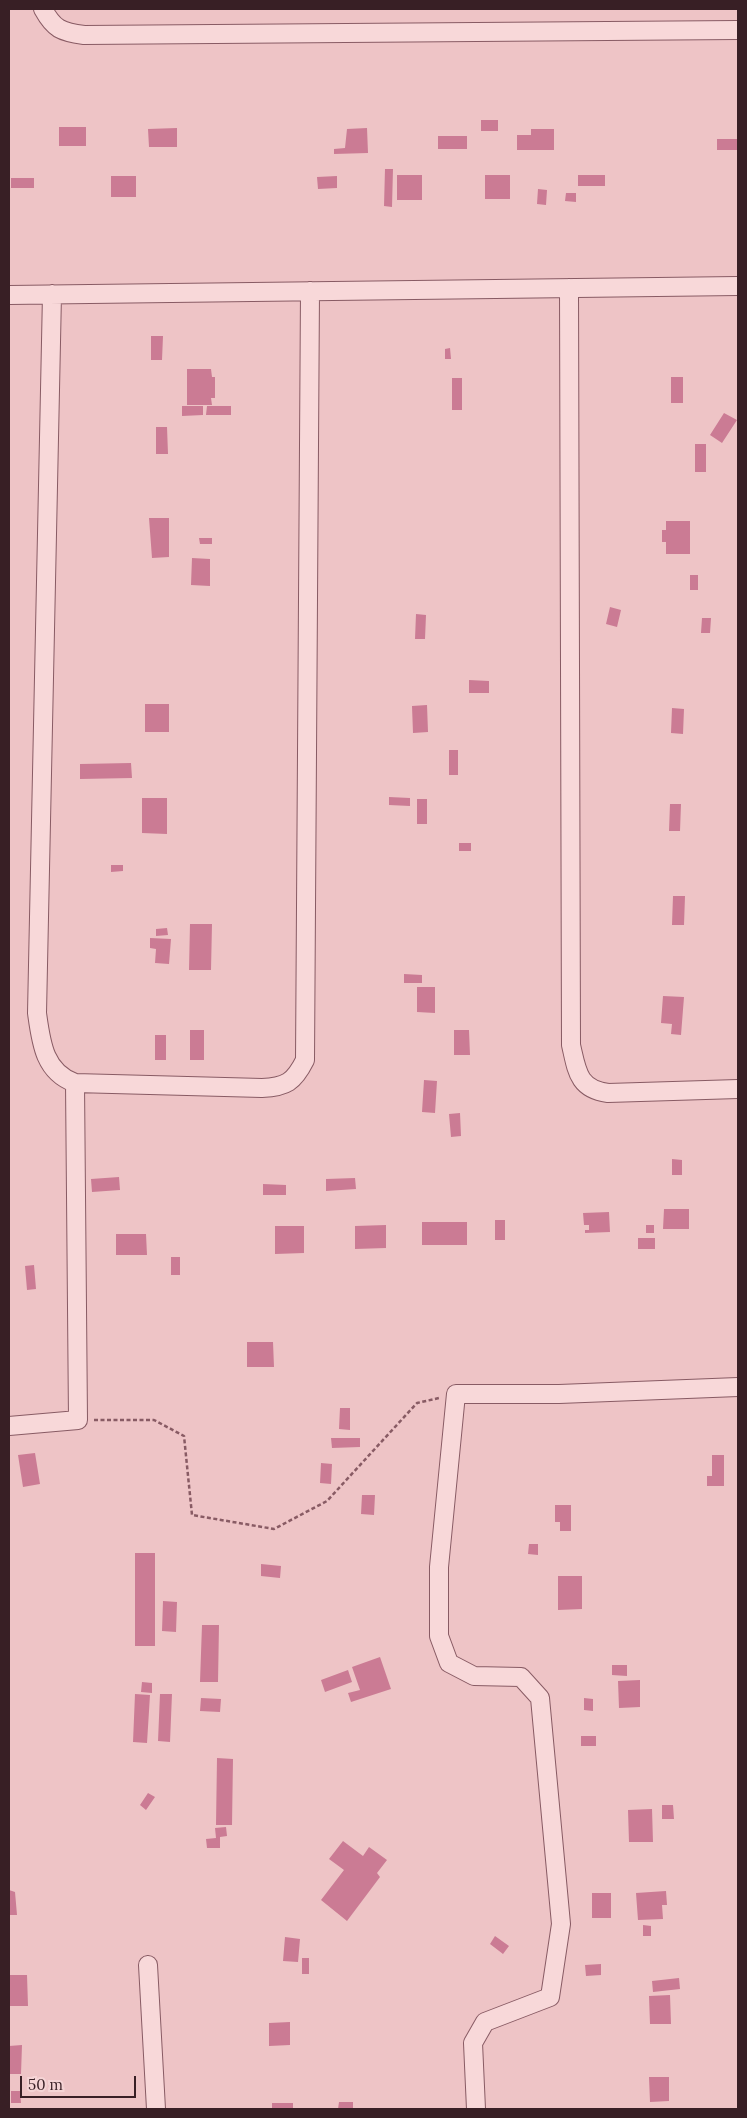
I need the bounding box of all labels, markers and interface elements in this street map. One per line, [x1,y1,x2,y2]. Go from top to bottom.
scale bar [22,2066,139,2098]
text: 50 m [28,2075,63,2094]

